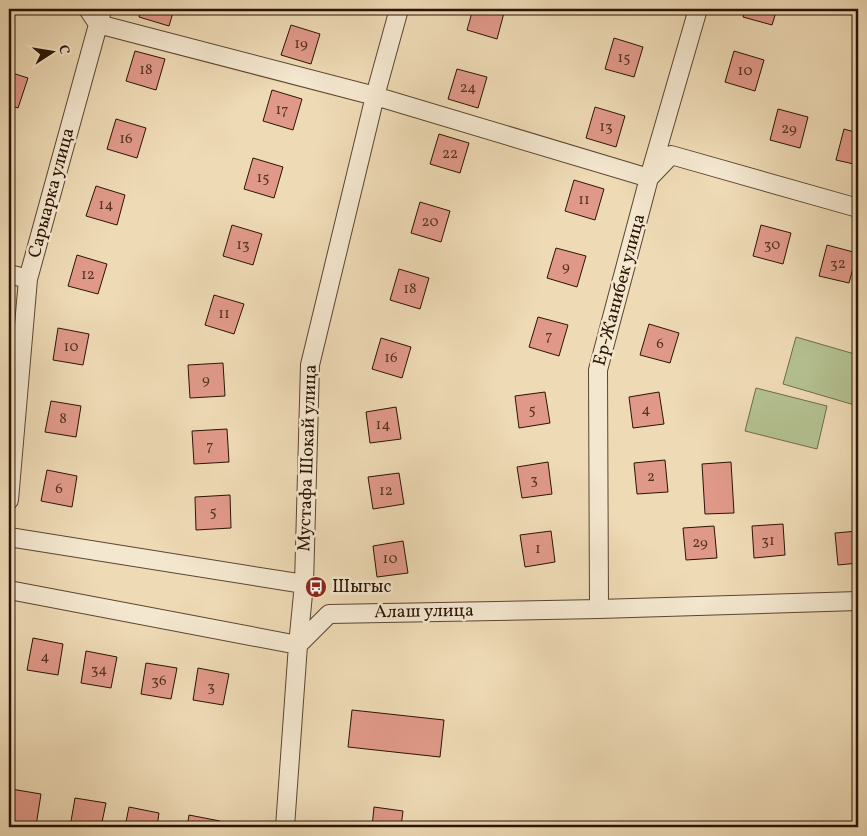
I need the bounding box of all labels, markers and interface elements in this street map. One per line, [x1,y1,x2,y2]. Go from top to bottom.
north arrow [28,28,78,78]
house number: 19 [294,34,308,55]
text: С [53,43,73,56]
house number: 15 [617,48,631,69]
house number: 18 [139,60,153,81]
house number: 10 [738,61,752,82]
house number: 24 [460,78,476,99]
house number: 17 [275,100,289,121]
house number: 13 [599,117,613,138]
house number: 29 [781,119,797,140]
street label: Сарыарка улица [23,125,81,261]
house number: 16 [119,129,133,150]
house number: 22 [442,144,458,165]
house number: 15 [256,168,270,189]
house number: 11 [578,190,590,211]
house number: 14 [99,195,113,216]
street label: Ер-Жанибек улица [588,211,652,369]
house number: 20 [422,212,438,233]
house number: 13 [236,235,250,256]
house number: 30 [764,235,780,256]
house number: 32 [830,254,846,275]
house number: 9 [562,257,570,278]
house number: 12 [81,265,95,286]
house number: 18 [403,279,417,300]
house number: 11 [218,304,230,325]
house number: 7 [545,326,553,347]
house number: 6 [656,334,664,355]
house number: 10 [64,337,78,358]
house number: 16 [384,348,398,369]
street label: Мустафа Шокай улица [292,364,324,552]
house number: 9 [202,370,210,391]
house number: 5 [528,400,536,421]
house number: 4 [642,400,651,421]
house number: 8 [59,409,67,430]
house number: 14 [376,415,390,436]
house number: 7 [206,436,214,457]
house number: 2 [647,467,655,488]
house number: 3 [530,470,538,491]
house number: 6 [55,479,63,500]
house number: 12 [379,481,393,502]
house number: 5 [209,502,217,523]
house number: 31 [761,531,775,552]
house number: 29 [692,533,708,554]
house number: 1 [535,539,541,560]
house number: 10 [383,549,397,570]
bus stop icon: Шыгыс [304,575,328,599]
place label: Шыгыс [332,575,392,600]
street label: Алаш улица [374,599,474,625]
house number: 4 [41,647,50,668]
house number: 34 [91,660,107,681]
house number: 36 [151,671,167,692]
house number: 3 [207,677,215,698]

